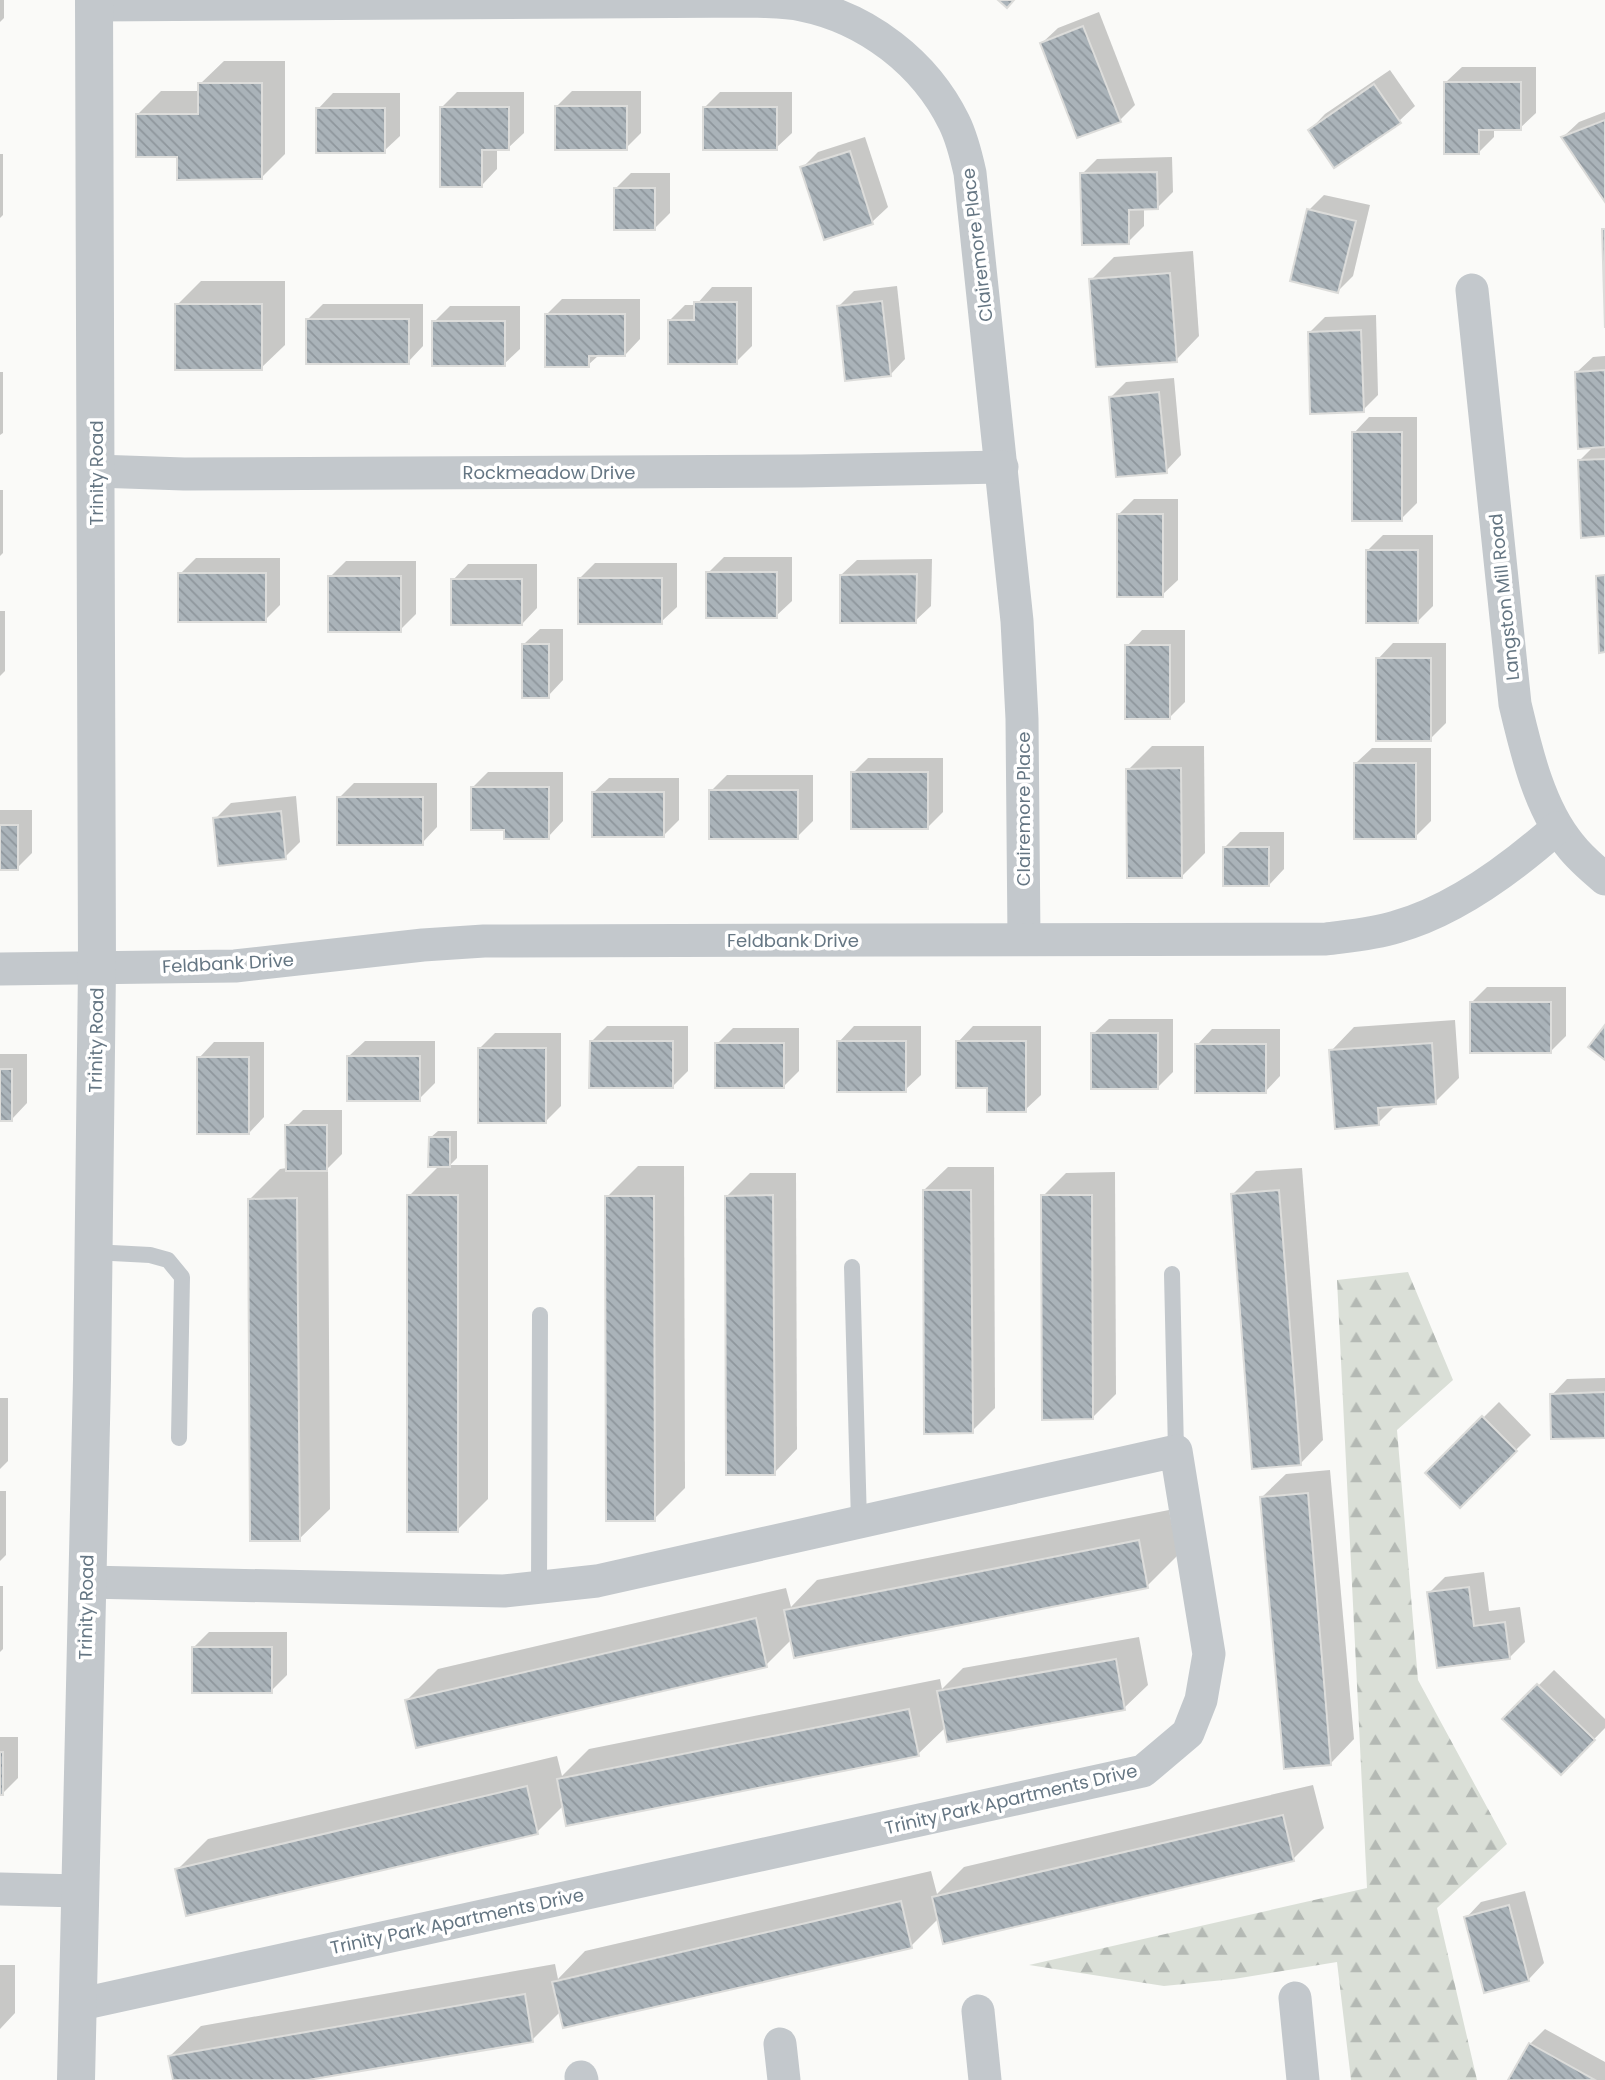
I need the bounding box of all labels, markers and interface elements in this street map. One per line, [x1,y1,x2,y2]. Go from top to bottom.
street label: Clairemore Place [955,167,999,323]
street label: Trinity Road [84,420,109,526]
street label: Rockmeadow Drive [463,460,635,485]
street label: Langston Mill Road [1483,512,1525,682]
street label: Clairemore Place [1011,732,1036,886]
street label: Feldbank Drive [727,928,859,953]
street label: Feldbank Drive [161,947,295,979]
street label: Trinity Road [83,987,109,1093]
street label: Trinity Road [73,1554,99,1660]
street label: Trinity Park Apartments Drive [882,1758,1140,1840]
street label: Trinity Park Apartments Drive [328,1882,586,1960]

